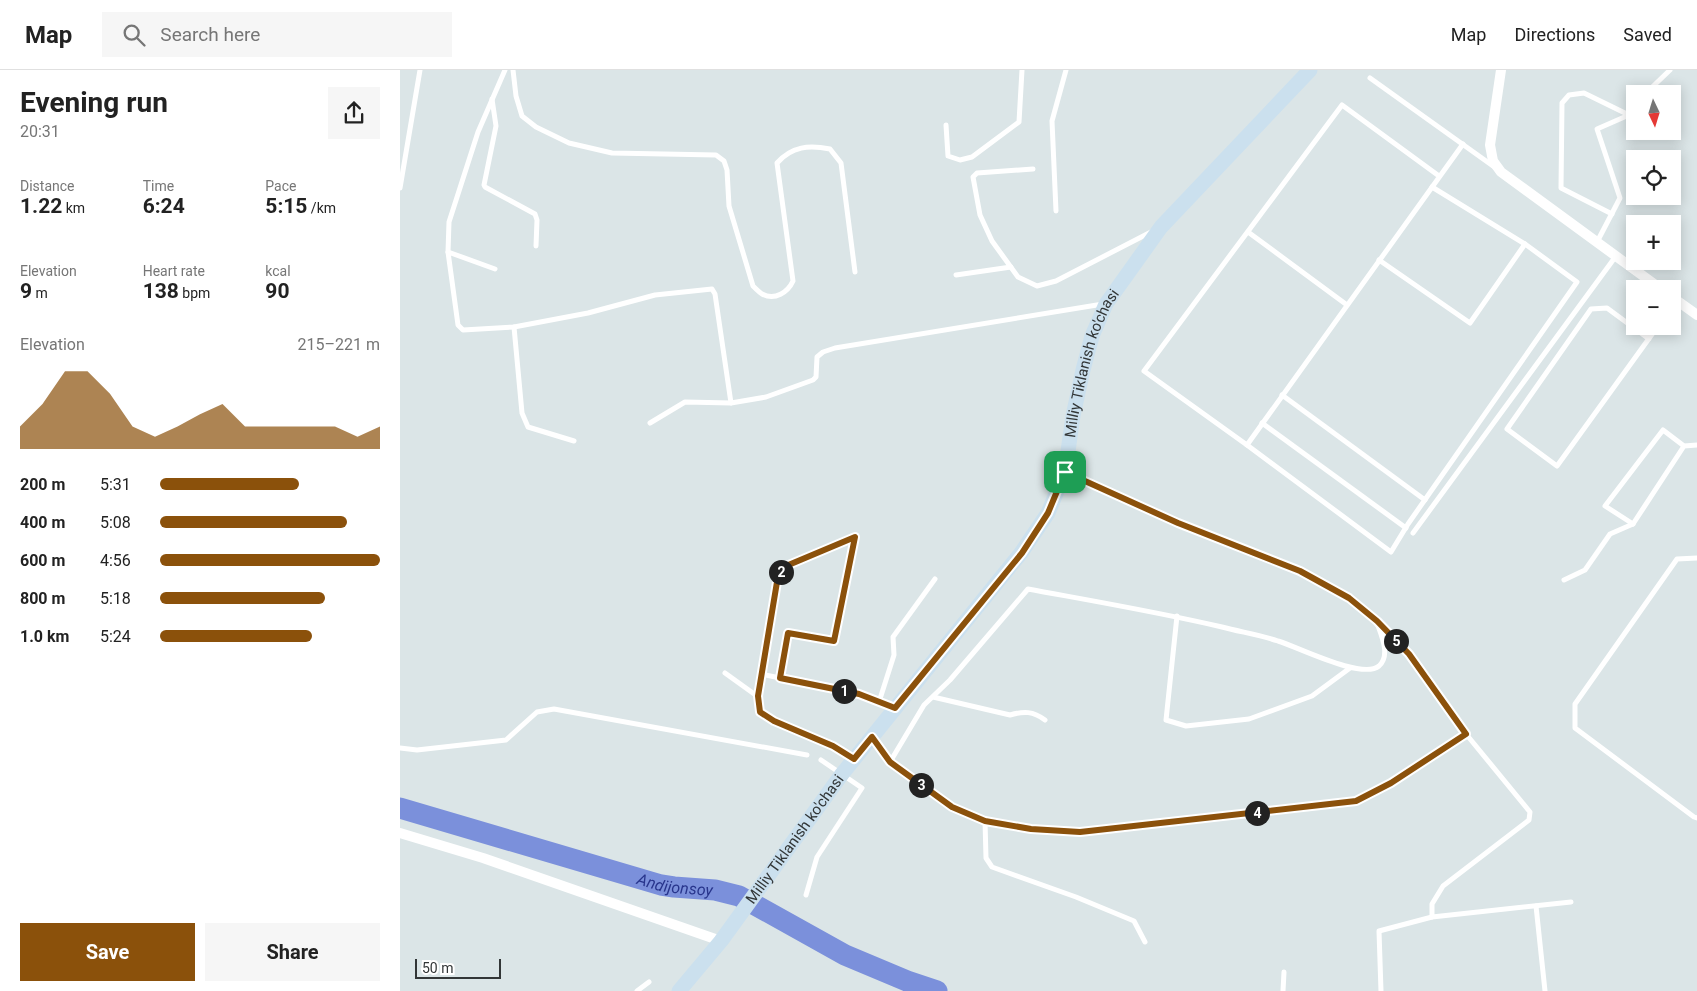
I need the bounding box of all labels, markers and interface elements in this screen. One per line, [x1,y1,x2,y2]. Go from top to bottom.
search box [102,12,452,57]
text: Map [25,21,72,49]
icon: search [120,21,148,49]
text: Search here [160,23,260,46]
text: Map [1451,24,1486,45]
text: Directions [1514,24,1595,45]
text: Saved [1623,24,1672,45]
north arrow [1626,85,1681,140]
map controls [1626,85,1681,335]
text: Evening run [20,86,168,119]
button: share [328,87,380,139]
text: 20:31 [20,122,60,141]
button: locate [1626,150,1681,205]
text: Distance [20,178,75,194]
text: Time [143,178,174,194]
text: Pace [265,178,296,194]
text: 1.22 [20,194,62,218]
text: 6:24 [143,194,185,218]
text: 5:15 [265,194,307,218]
text: km [62,200,85,216]
text: /km [307,200,336,216]
button: + [1626,215,1681,270]
text: Elevation [20,263,77,279]
text: Heart rate [143,263,205,279]
text: kcal [265,263,291,279]
text: 9 [20,279,32,303]
text: 138 [143,279,179,303]
text: 90 [265,279,289,303]
button: − [1626,280,1681,335]
text: m [32,285,48,301]
text: bpm [179,285,210,301]
street label: Milliy Tiklanish ko'chasi [1061,286,1123,439]
text: Elevation [20,335,85,354]
text: 215–221 m [298,335,380,354]
pin [1044,451,1086,493]
icon: arrive [1051,458,1079,486]
text: 200 m [20,475,65,494]
text: 5:31 [100,475,131,494]
text: 400 m [20,513,65,532]
text: 5:08 [100,513,131,532]
text: 600 m [20,551,65,570]
text: 4:56 [100,551,131,570]
pin: 2 [768,560,794,584]
text: 2 [777,564,786,580]
text: 800 m [20,589,65,608]
text: 5:18 [100,589,131,608]
text: 1.0 km [20,627,69,646]
text: 5:24 [100,627,131,646]
pin: 5 [1384,628,1408,654]
text: 5 [1392,633,1401,649]
pin: 1 [832,678,856,704]
text: 1 [840,683,849,699]
street label: Milliy Tiklanish ko'chasi [742,771,848,907]
pin: 3 [908,772,934,798]
text: 3 [917,777,926,793]
pin: 4 [1244,800,1270,826]
text: 4 [1253,805,1262,821]
water label: Andijonsoy [634,869,714,899]
button: Save [20,923,195,981]
button: Share [205,923,380,981]
scale bar [415,956,501,979]
text: 50 m [422,960,454,976]

